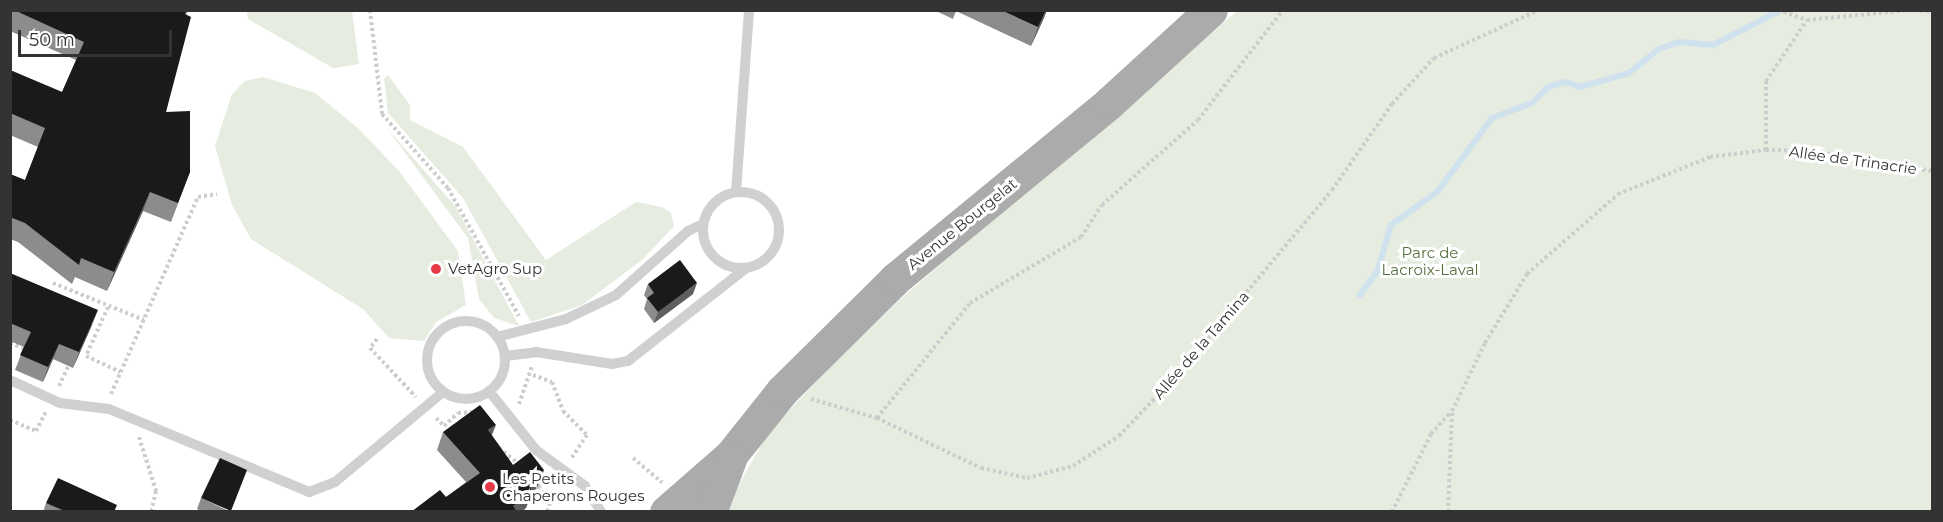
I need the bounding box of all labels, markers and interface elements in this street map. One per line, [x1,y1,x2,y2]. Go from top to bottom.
scale bar [21,18,176,56]
text: 50 m [29,29,75,51]
street label: Allée de Trinacrie [1788,142,1918,178]
street label: Avenue Bourgelat [904,174,1020,274]
park label: Parc de Lacroix-Laval [1381,243,1479,278]
place label: VetAgro Sup [448,260,542,278]
marker: VetAgro Sup [429,262,443,276]
street label: Allée de la Tamina [1149,287,1253,403]
place label: Les Petits Chaperons Rouges [502,469,644,504]
marker: Les Petits Chaperons Rouges [483,480,497,494]

